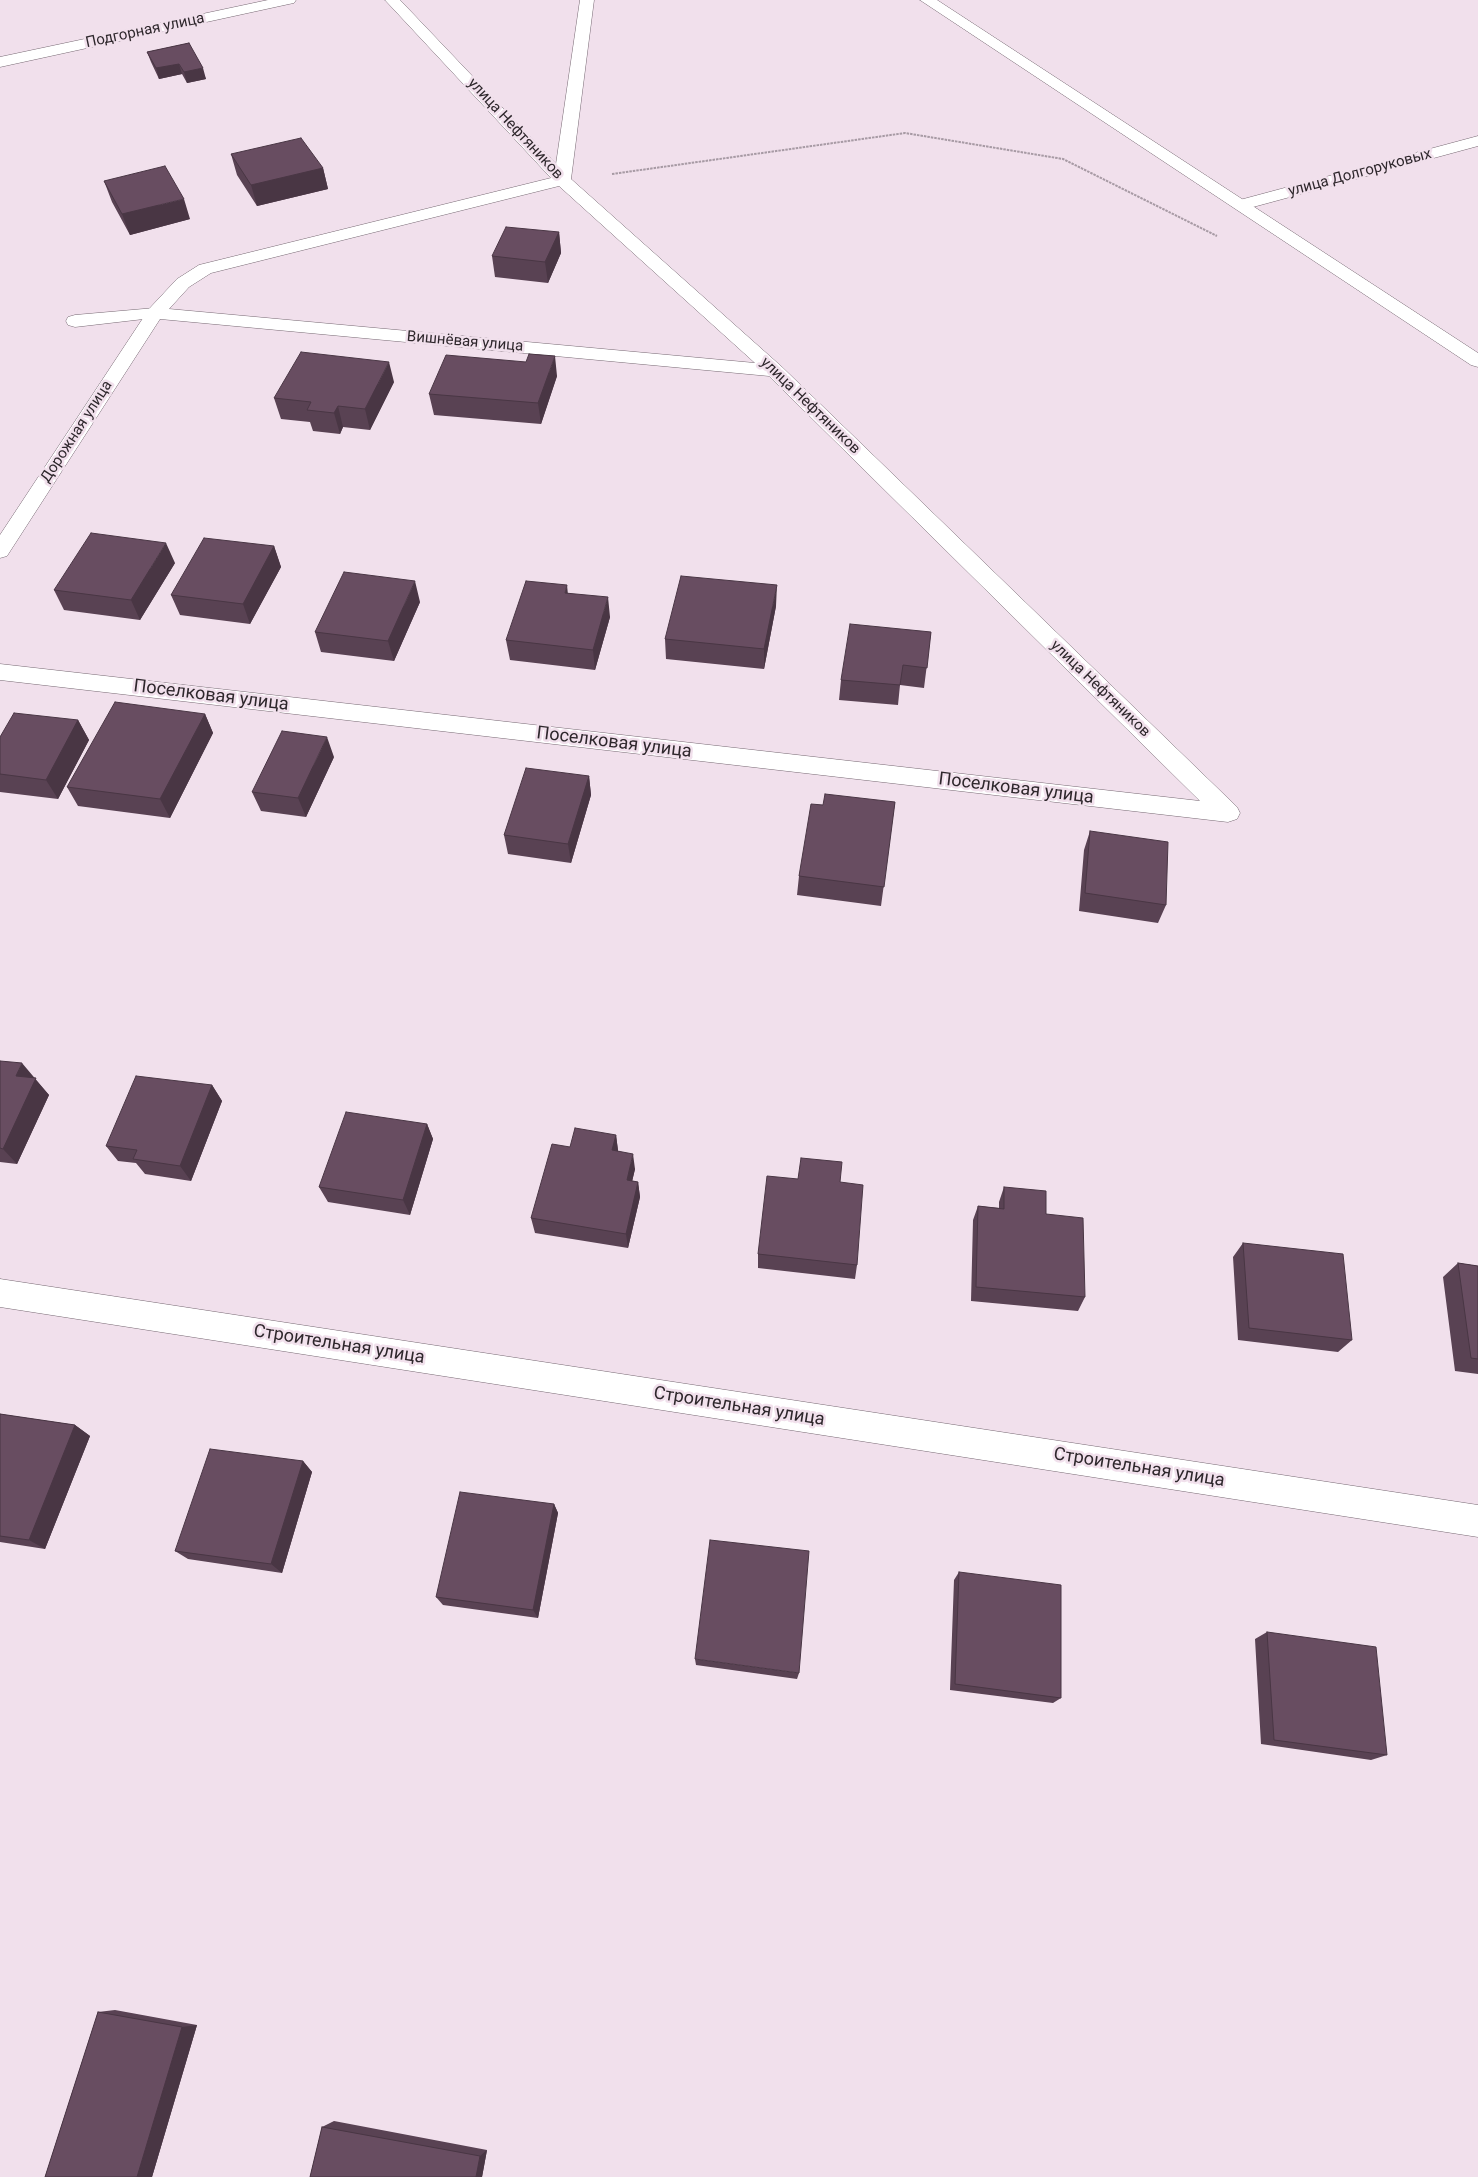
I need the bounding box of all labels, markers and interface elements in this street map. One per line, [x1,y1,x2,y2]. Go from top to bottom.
street label: Подгорная улица [84,10,206,52]
street label: улица Нефтяников [464,75,566,183]
street label: улица Долгоруковых [1286,145,1434,201]
street label: Вишнёвая улица [406,328,524,356]
street label: улица Нефтяников [756,354,864,458]
street label: Дорожная улица [37,378,117,486]
street label: улица Нефтяников [1046,637,1154,741]
street label: Поселковая улица [132,676,290,716]
street label: Поселковая улица [535,723,693,763]
street label: Поселковая улица [937,769,1095,809]
street label: Строительная улица [252,1321,426,1369]
street label: Строительная улица [652,1383,826,1431]
street label: Строительная улица [1052,1444,1226,1492]

